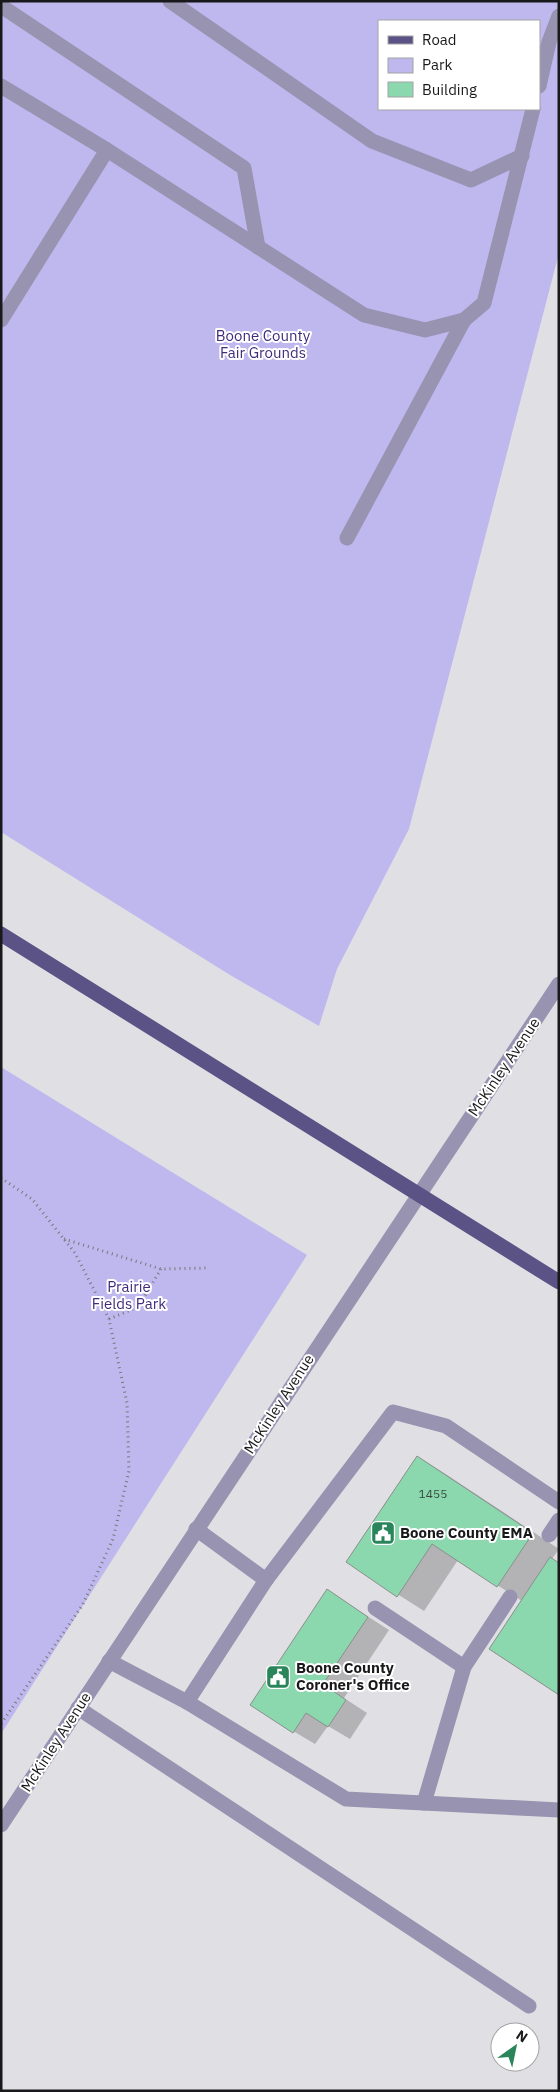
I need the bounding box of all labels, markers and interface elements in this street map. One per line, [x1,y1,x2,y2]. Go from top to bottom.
legend [378,20,540,110]
text: Road [422,30,457,49]
text: Park [422,55,452,74]
text: Building [422,80,477,99]
park label: Boone County Fair Grounds [216,326,311,362]
street label: McKinley Avenue [464,1014,544,1120]
park label: Prairie Fields Park [92,1277,166,1313]
street label: McKinley Avenue [239,1350,318,1457]
house number: 1455 [419,1486,447,1501]
public building icon: Boone County EMA [370,1520,396,1546]
place label: Boone County EMA [400,1523,533,1542]
place label: Boone County Coroner's Office [296,1658,410,1694]
public building icon: Boone County Coroner's Office [265,1664,291,1690]
street label: McKinley Avenue [16,1688,95,1795]
north arrow [490,2022,540,2072]
text: N [513,2026,531,2046]

